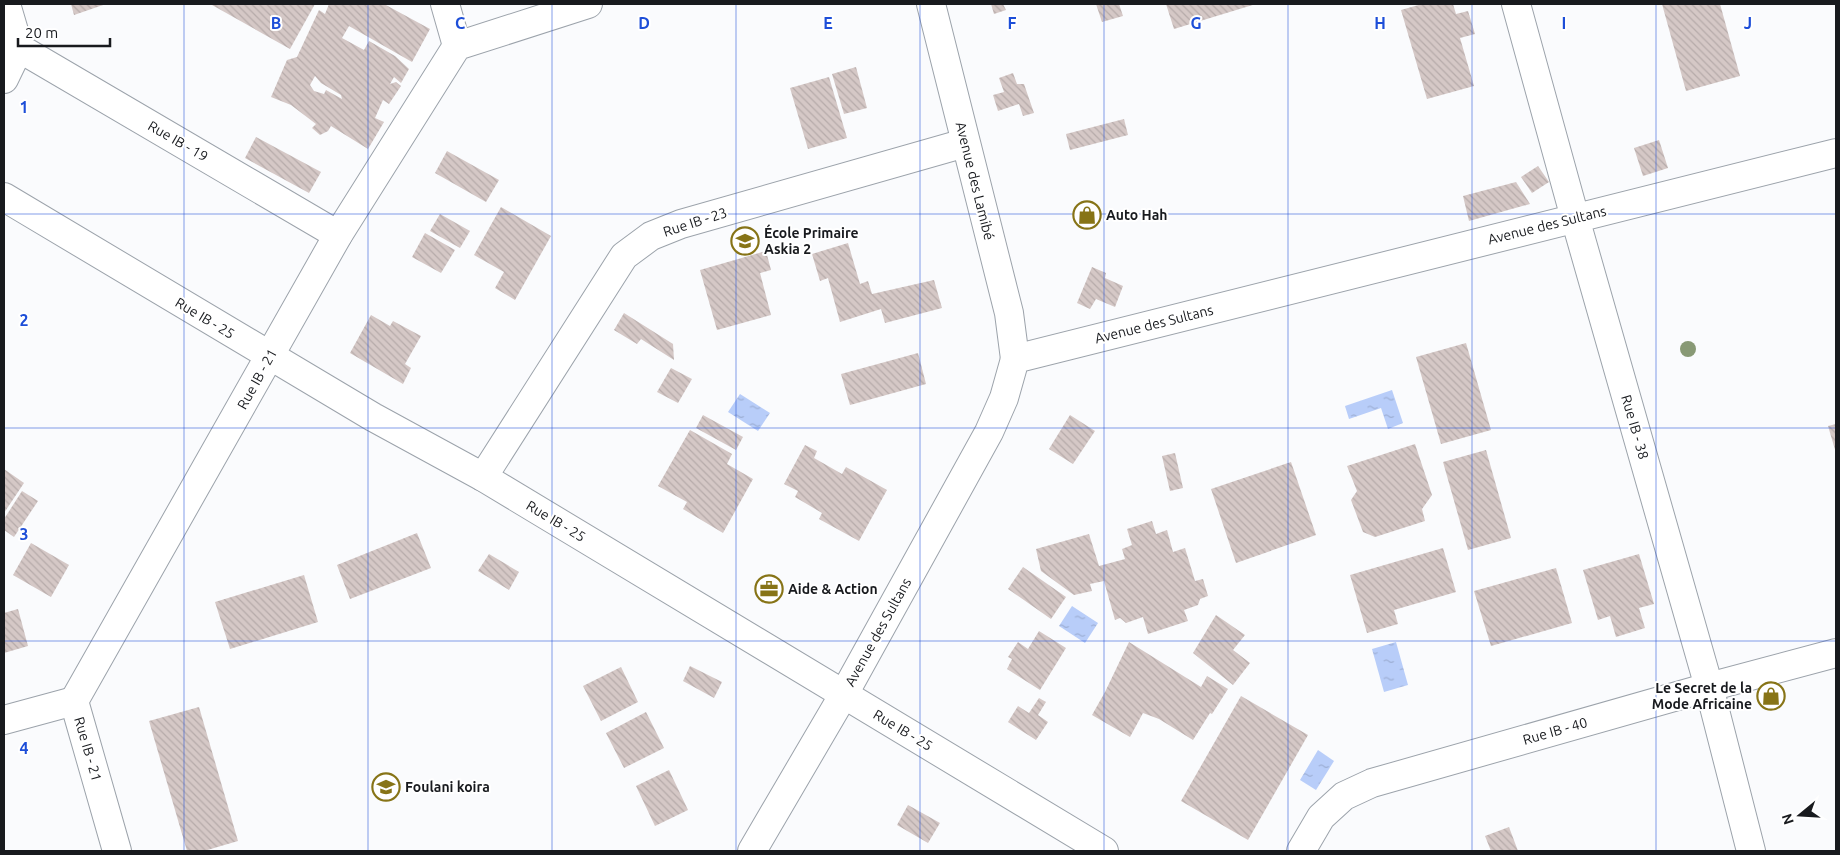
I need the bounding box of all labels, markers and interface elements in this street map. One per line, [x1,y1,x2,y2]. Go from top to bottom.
text: B [271,14,281,32]
text: C [455,14,465,32]
text: D [638,14,650,32]
text: E [823,14,833,32]
text: F [1008,14,1017,32]
text: G [1190,14,1202,32]
text: H [1374,14,1386,32]
text: I [1562,14,1566,32]
text: J [1744,14,1752,32]
scale bar [18,15,110,47]
text: 20 m [25,24,58,41]
text: 1 [19,98,29,116]
street label: Rue IB - 19 [145,117,211,165]
street label: Avenue des Lamibé [953,120,997,242]
shop icon: Auto Hah [1072,200,1102,230]
street label: Avenue des Sultans [1486,203,1608,247]
street label: Rue IB - 23 [661,204,729,240]
place label: Auto Hah [1106,207,1168,223]
place label: École Primaire Askia 2 [764,224,859,257]
school or university icon: École Primaire Askia 2 [730,226,760,256]
street label: Rue IB - 25 [172,294,238,342]
street label: Avenue des Sultans [1093,302,1215,346]
text: 2 [19,311,29,329]
street label: Rue IB - 21 [234,346,280,412]
street label: Rue IB - 38 [1618,393,1652,461]
street label: Rue IB - 25 [523,497,589,545]
text: 3 [19,525,29,543]
office icon: Aide & Action [754,574,784,604]
street label: Avenue des Sultans [842,575,914,689]
place label: Aide & Action [788,581,878,597]
place label: Le Secret de la Mode Africaine [1652,680,1752,712]
shop icon: Le Secret de la Mode Africaine [1756,681,1786,711]
street label: Rue IB - 25 [870,706,936,754]
street label: Rue IB - 40 [1521,714,1589,748]
street label: Rue IB - 21 [71,715,105,783]
text: 4 [19,739,29,757]
school or university icon: Foulani koira [371,772,401,802]
place label: Foulani koira [405,779,490,795]
north arrow [1775,790,1825,840]
text: N [1778,812,1797,826]

